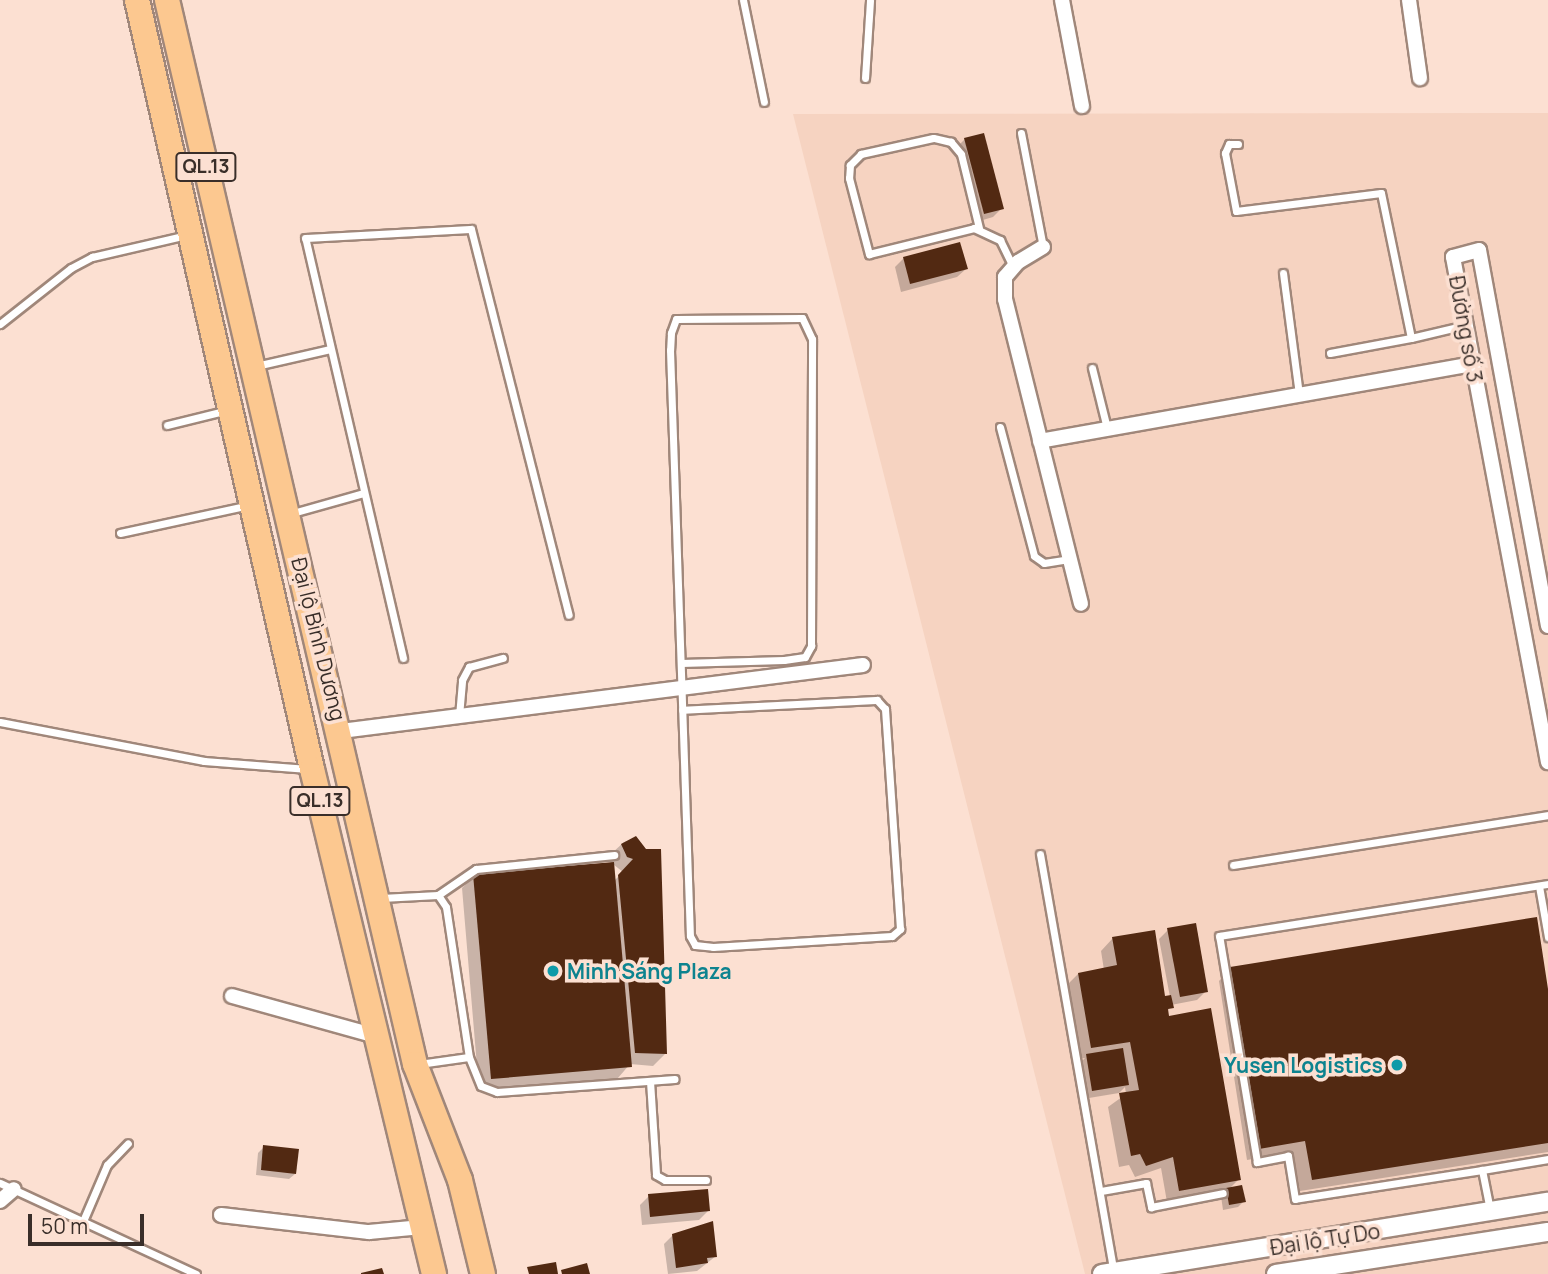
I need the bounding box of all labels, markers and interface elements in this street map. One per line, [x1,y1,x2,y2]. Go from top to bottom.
road number: QL.13 [174,152,238,182]
street label: Đường số 3 [1444,274,1488,384]
street label: Đại lộ Bình Dương [287,555,351,723]
road number: QL.13 [288,786,352,816]
place label: Minh Sáng Plaza [567,958,732,984]
marker: Minh Sáng Plaza [545,963,561,979]
place label: Yusen Logistics [1224,1052,1383,1078]
marker: Yusen Logistics [1389,1057,1405,1073]
scale bar [32,1200,147,1244]
text: 50 m [41,1212,88,1240]
street label: Đại lộ Tự Do [1268,1218,1382,1260]

